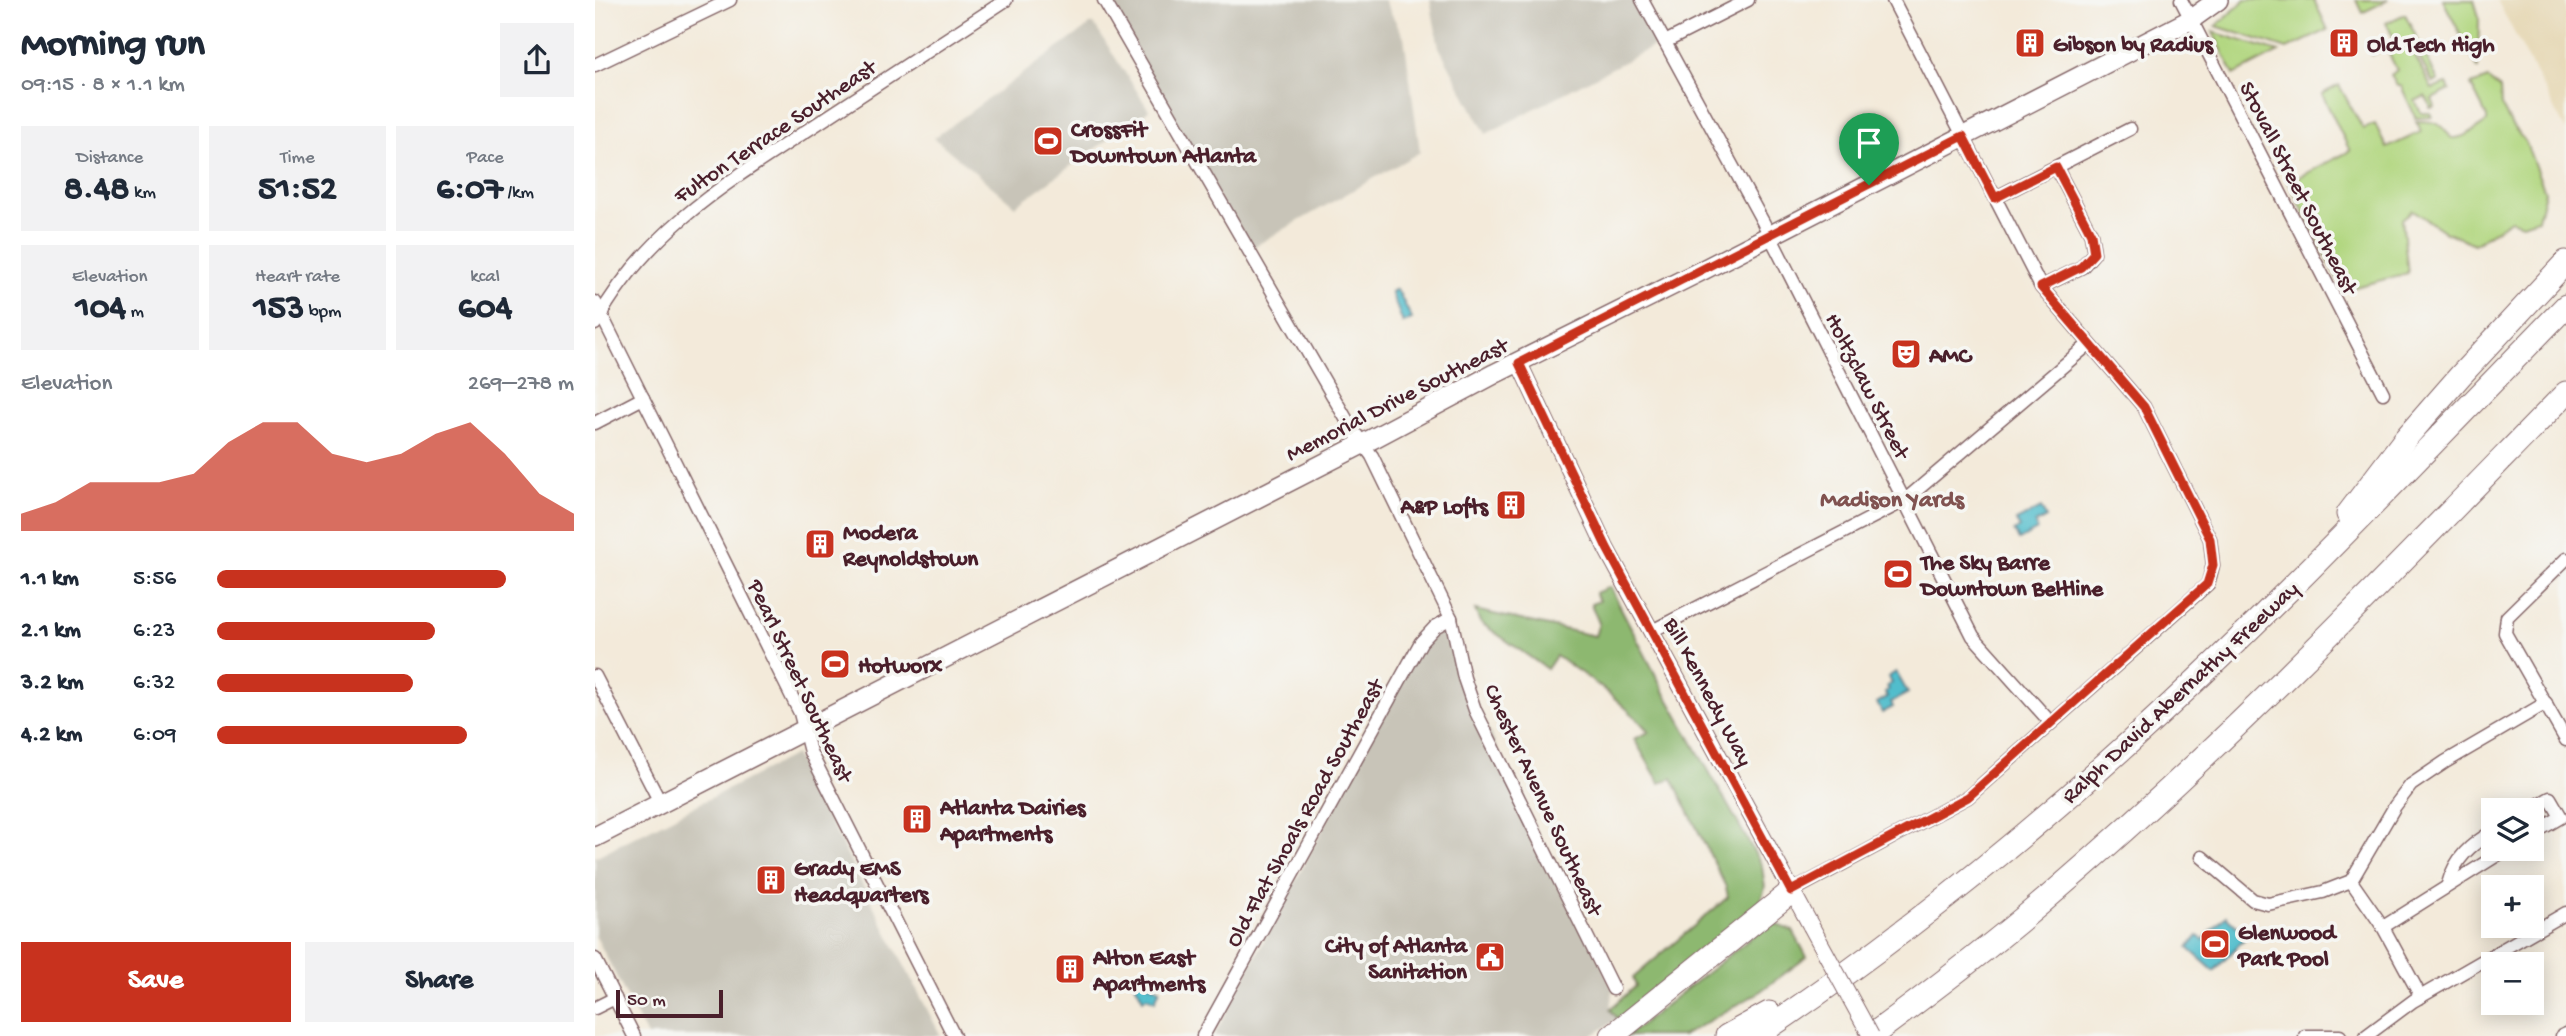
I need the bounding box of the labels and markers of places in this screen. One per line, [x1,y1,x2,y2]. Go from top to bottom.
building icon: Gibson by Radius [2013,26,2047,60]
building icon: Old Tech High [2327,26,2361,60]
place label: Gibson by Radius [2053,33,2214,60]
place label: Old Tech High [2367,33,2495,60]
pin [1839,113,1899,185]
place label: CrossFit Downtown Atlanta [1069,118,1257,171]
sports icon: CrossFit Downtown Atlanta [1031,124,1065,158]
theatre icon: AMC [1889,337,1923,371]
place label: AMC [1928,344,1974,371]
building icon: A&P Lofts [1494,488,1528,522]
place label: A&P Lofts [1399,495,1490,522]
place label: Modera Reynoldstown [842,521,979,574]
building icon: Modera Reynoldstown [803,527,837,561]
place label: The Sky Barre Downtown Beltline [1919,551,2104,604]
sports icon: The Sky Barre Downtown Beltline [1881,557,1915,591]
sports icon: Hotworx [818,647,852,681]
place label: Hotworx [858,654,943,681]
place label: Atlanta Dairies Apartments [939,796,1087,849]
building icon: Atlanta Dairies Apartments [900,802,934,836]
place label: Grady EMS Headquarters [794,857,930,910]
building icon: Grady EMS Headquarters [754,863,788,897]
place label: Glenwood Park Pool [2236,921,2338,974]
sports icon: Glenwood Park Pool [2198,927,2232,961]
place label: City of Atlanta Sanitation [1325,934,1468,987]
public building icon: City of Atlanta Sanitation [1473,940,1507,974]
place label: Alton East Apartments [1092,946,1207,999]
building icon: Alton East Apartments [1053,952,1087,986]

